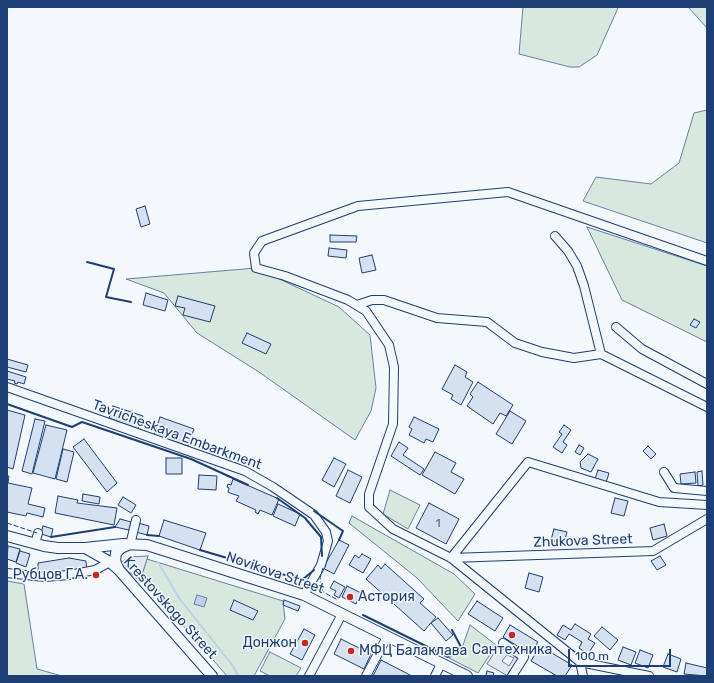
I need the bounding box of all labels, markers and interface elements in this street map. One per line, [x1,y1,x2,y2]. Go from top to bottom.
street label: Tavricheskaya Embarkment [90,396,264,474]
house number: 1 [435,517,441,531]
street label: Zhukova Street [533,531,633,551]
street label: Novikova Street [224,548,326,598]
street label: Krestovskogo Street [120,553,220,663]
place label: Рубцов Г.А. [13,567,88,583]
marker: Рубцов Г.А. [91,570,101,580]
place label: Астория [358,589,415,605]
marker: Астория [345,592,355,602]
marker: Сантехника [507,630,517,640]
place label: Донжон [243,635,297,651]
marker: Донжон [300,638,310,648]
scale bar [570,641,673,667]
place label: Сантехника [472,642,552,658]
place label: МФЦ Балаклава [359,643,467,659]
marker: МФЦ Балаклава [346,646,356,656]
text: 100 m [575,649,609,663]

